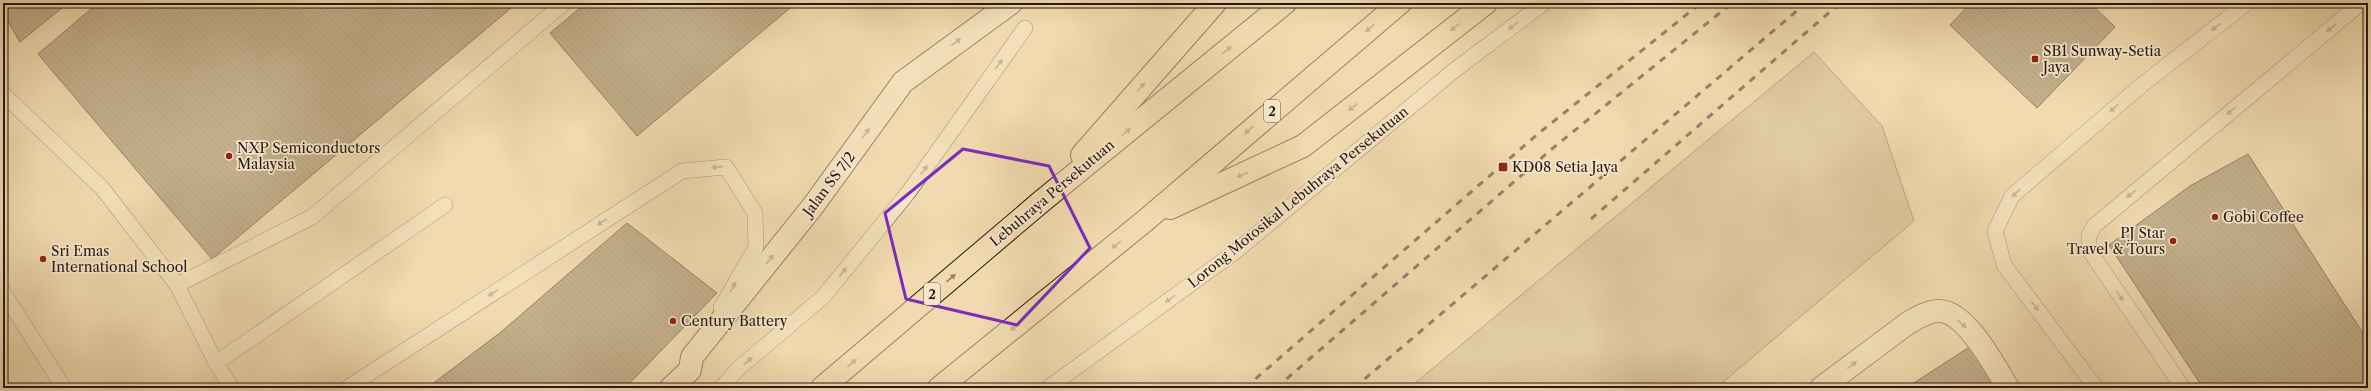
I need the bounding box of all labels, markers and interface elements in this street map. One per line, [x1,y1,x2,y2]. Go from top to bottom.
one-way arrow [1508,22,1519,31]
one-way arrow [1450,23,1461,31]
one-way arrow [2211,23,2222,31]
one-way arrow [2325,23,2336,32]
one-way arrow [1364,24,1375,33]
one-way arrow [951,38,962,46]
place label: SB1 Sunway-Setia Jaya [2041,42,2162,76]
one-way arrow [1222,46,1233,55]
marker: SB1 Sunway-Setia Jaya [2030,54,2040,64]
one-way arrow [995,59,1003,70]
one-way arrow [1136,82,1146,92]
road number: 2 [1264,100,1280,122]
street label: Lorong Motosikal Lebuhraya Persekutuan [1184,102,1412,292]
one-way arrow [1347,103,1358,111]
one-way arrow [2109,103,2120,112]
one-way arrow [2225,106,2236,115]
one-way arrow [1244,126,1254,135]
one-way arrow [862,128,870,139]
one-way arrow [1121,128,1132,136]
street label: Lebuhraya Persekutuan [986,135,1118,250]
place label: NXP Semiconductors Malaysia [237,139,380,173]
street label: Jalan SS 7/2 [798,148,859,221]
marker: NXP Semiconductors Malaysia [224,151,234,161]
place label: KD08 Setia Jaya [1512,158,1619,176]
marker: KD08 Setia Jaya [1497,161,1509,173]
one-way arrow [711,164,723,171]
one-way arrow [920,165,928,176]
one-way arrow [1236,172,1248,178]
one-way arrow [2011,188,2021,197]
one-way arrow [2126,190,2136,199]
place label: Gobi Coffee [2223,208,2304,226]
marker: Gobi Coffee [2210,212,2220,222]
one-way arrow [597,219,608,226]
place label: PJ Star Travel & Tours [2067,224,2165,258]
marker: PJ Star Travel & Tours [2168,236,2178,246]
one-way arrow [1110,240,1121,249]
place label: Sri Emas International School [51,242,188,276]
marker: Sri Emas International School [38,254,48,264]
one-way arrow [766,254,775,265]
one-way arrow [839,267,848,278]
one-way arrow [945,274,956,283]
one-way arrow [729,281,736,293]
road number: 2 [924,283,940,305]
one-way arrow [488,289,498,297]
one-way arrow [2116,291,2124,301]
one-way arrow [1165,295,1176,303]
one-way arrow [2031,300,2039,311]
place label: Century Battery [681,312,788,330]
marker: Century Battery [668,316,678,326]
one-way arrow [1956,319,1967,328]
one-way arrow [1009,322,1020,331]
one-way arrow [743,356,754,365]
one-way arrow [846,358,857,367]
one-way arrow [1847,361,1858,369]

